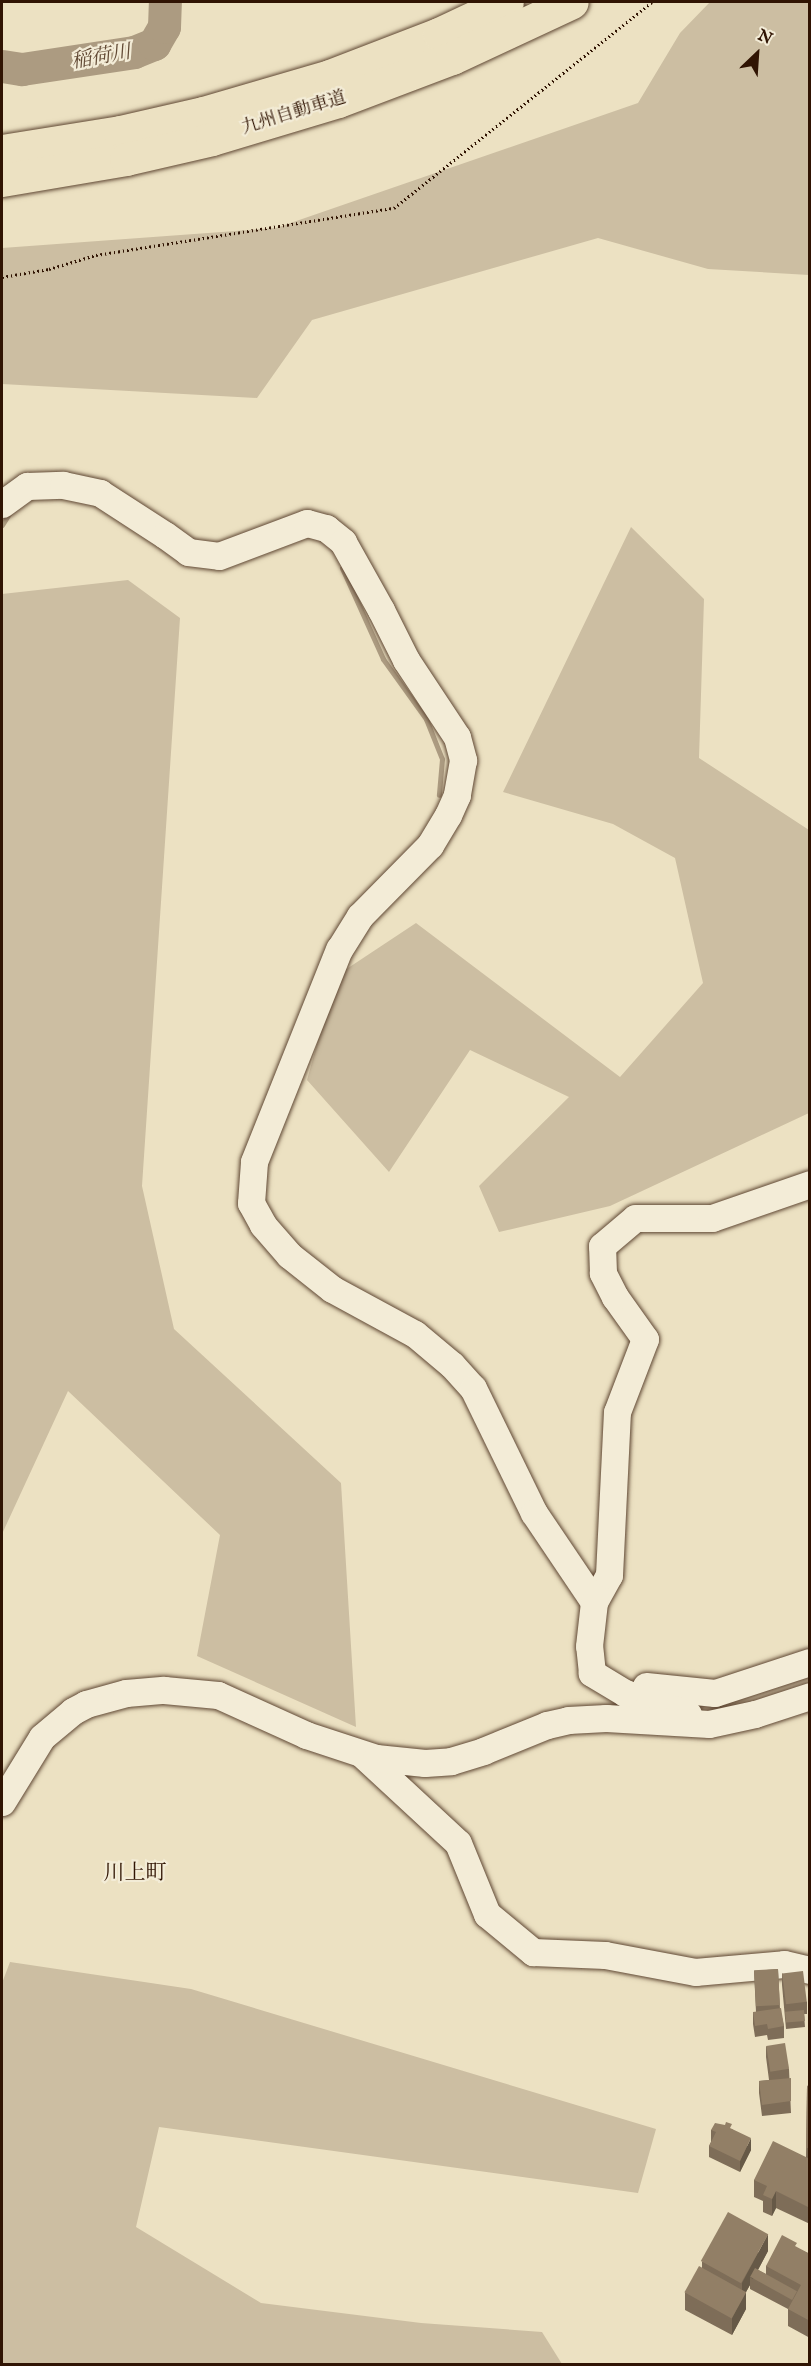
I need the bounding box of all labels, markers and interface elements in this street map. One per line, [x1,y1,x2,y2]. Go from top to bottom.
north arrow [727,24,787,84]
text: N [754,26,775,50]
water label: 稲荷川 [69,40,133,74]
street label: 九州自動車道 [239,88,349,140]
district label: 川上町 [104,1861,166,1887]

